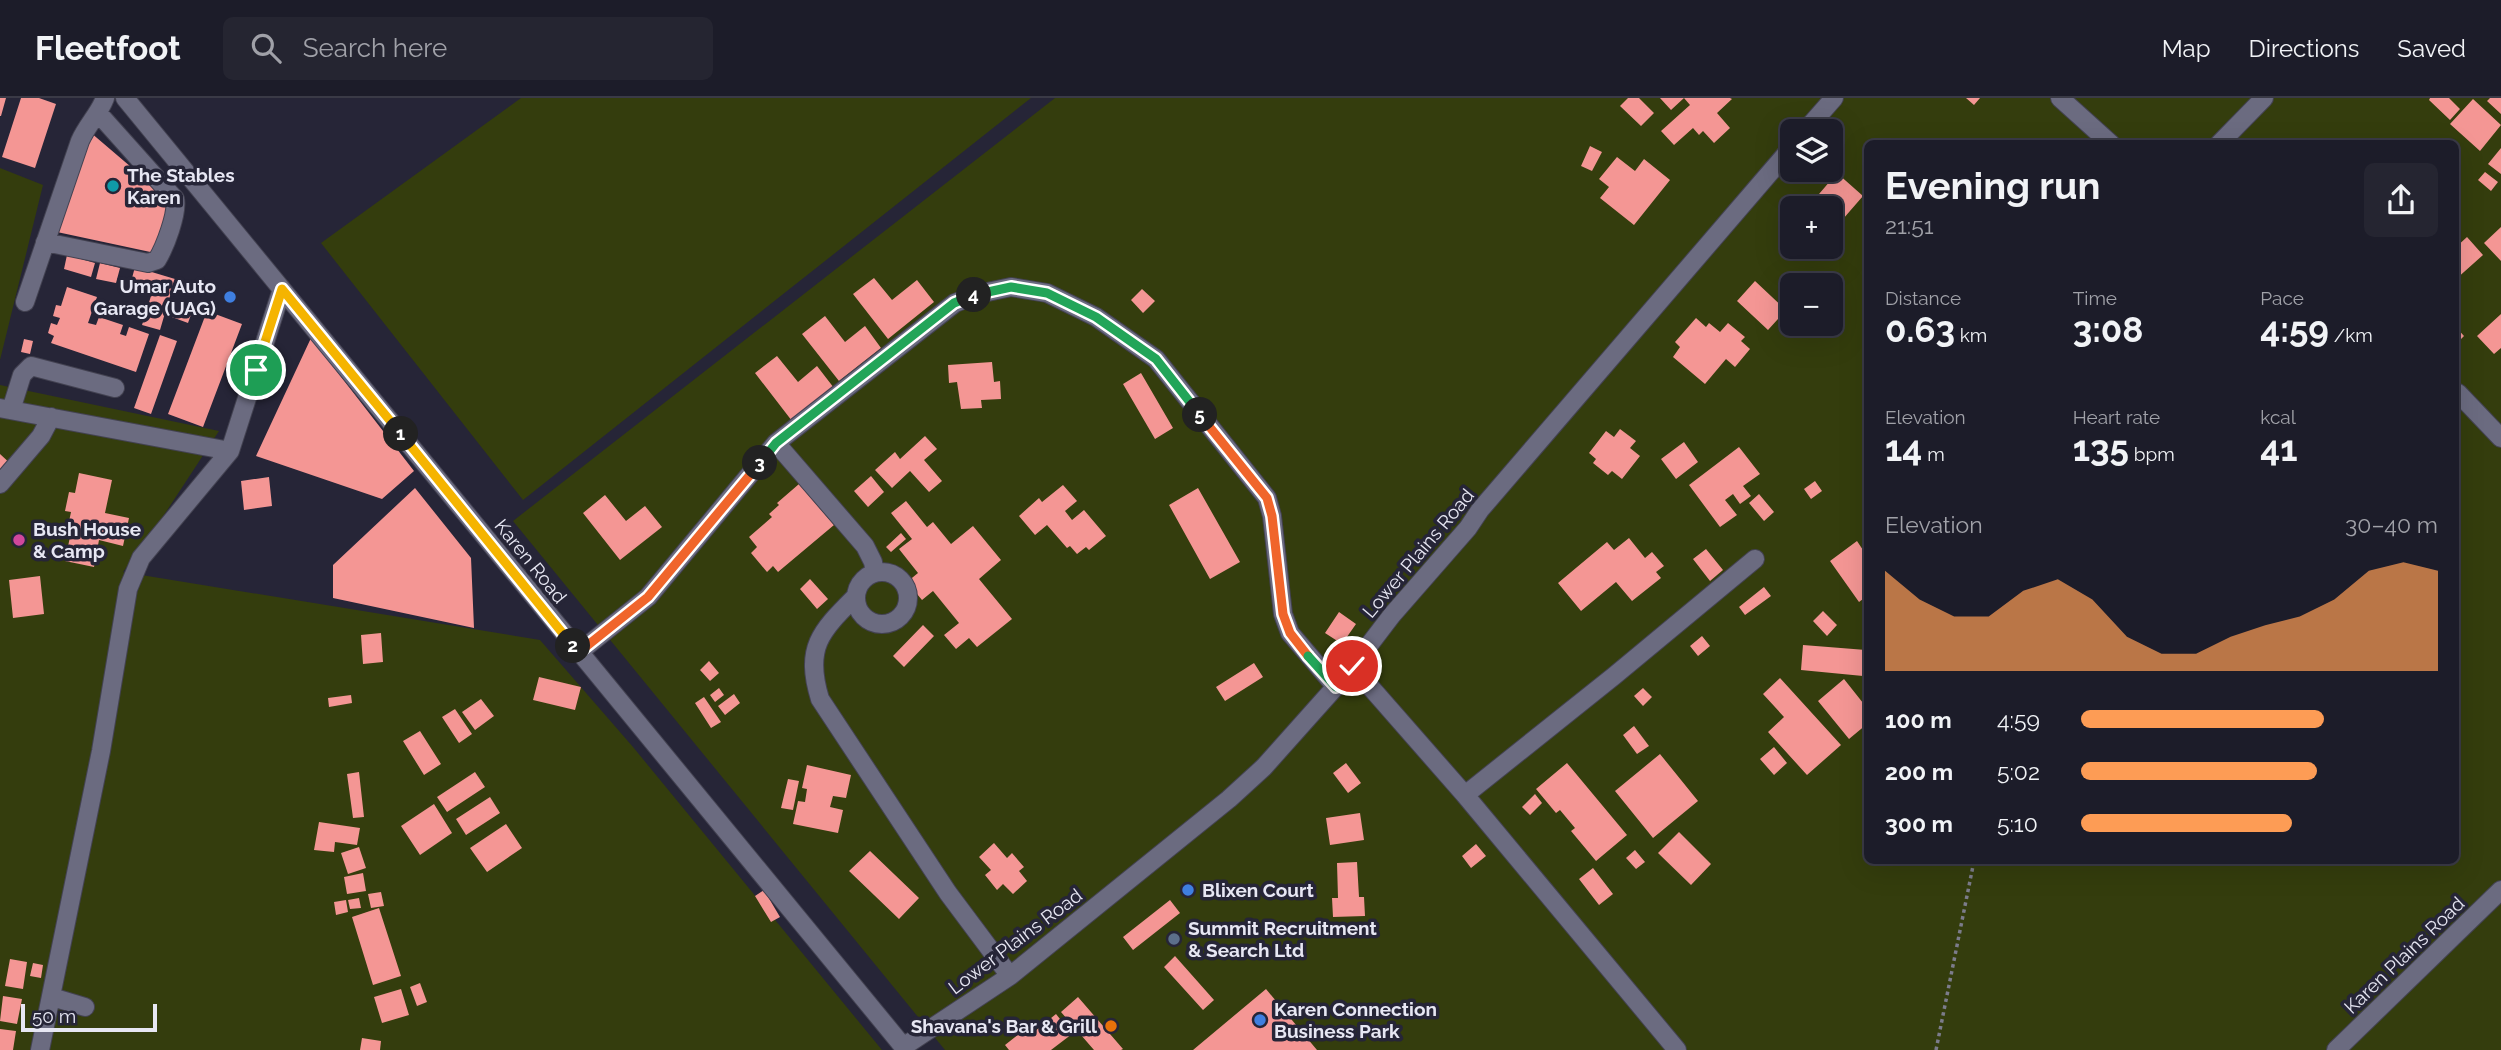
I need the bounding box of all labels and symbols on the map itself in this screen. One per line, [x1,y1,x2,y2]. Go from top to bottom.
place label: The Stables Karen [127,164,235,208]
marker: The Stables Karen [105,178,121,194]
place label: Umar Auto Garage (UAG) [94,275,216,319]
pin: 4 [956,278,992,312]
marker: Umar Auto Garage (UAG) [222,289,238,305]
pin [226,340,286,400]
pin: 5 [1182,398,1218,432]
pin: 1 [384,416,418,452]
pin: 3 [742,446,778,480]
street label: Lower Plains Road [1358,484,1478,622]
street label: Karen Road [490,515,572,607]
place label: Bush House & Camp [33,518,141,562]
marker: Bush House & Camp [11,532,27,548]
pin: 2 [556,628,590,664]
pin [1322,636,1382,696]
place label: Blixen Court [1202,879,1314,901]
marker: Blixen Court [1180,882,1196,898]
street label: Lower Plains Road [944,884,1086,998]
street label: Karen Plains Road [2339,892,2469,1018]
place label: Summit Recruitment & Search Ltd [1188,917,1378,961]
marker: Summit Recruitment & Search Ltd [1166,931,1182,947]
place label: Karen Connection Business Park [1274,998,1437,1042]
scale bar [21,1001,158,1033]
marker: Karen Connection Business Park [1252,1012,1268,1028]
place label: Shavana's Bar & Grill [911,1015,1098,1037]
marker: Shavana's Bar & Grill [1103,1018,1119,1034]

